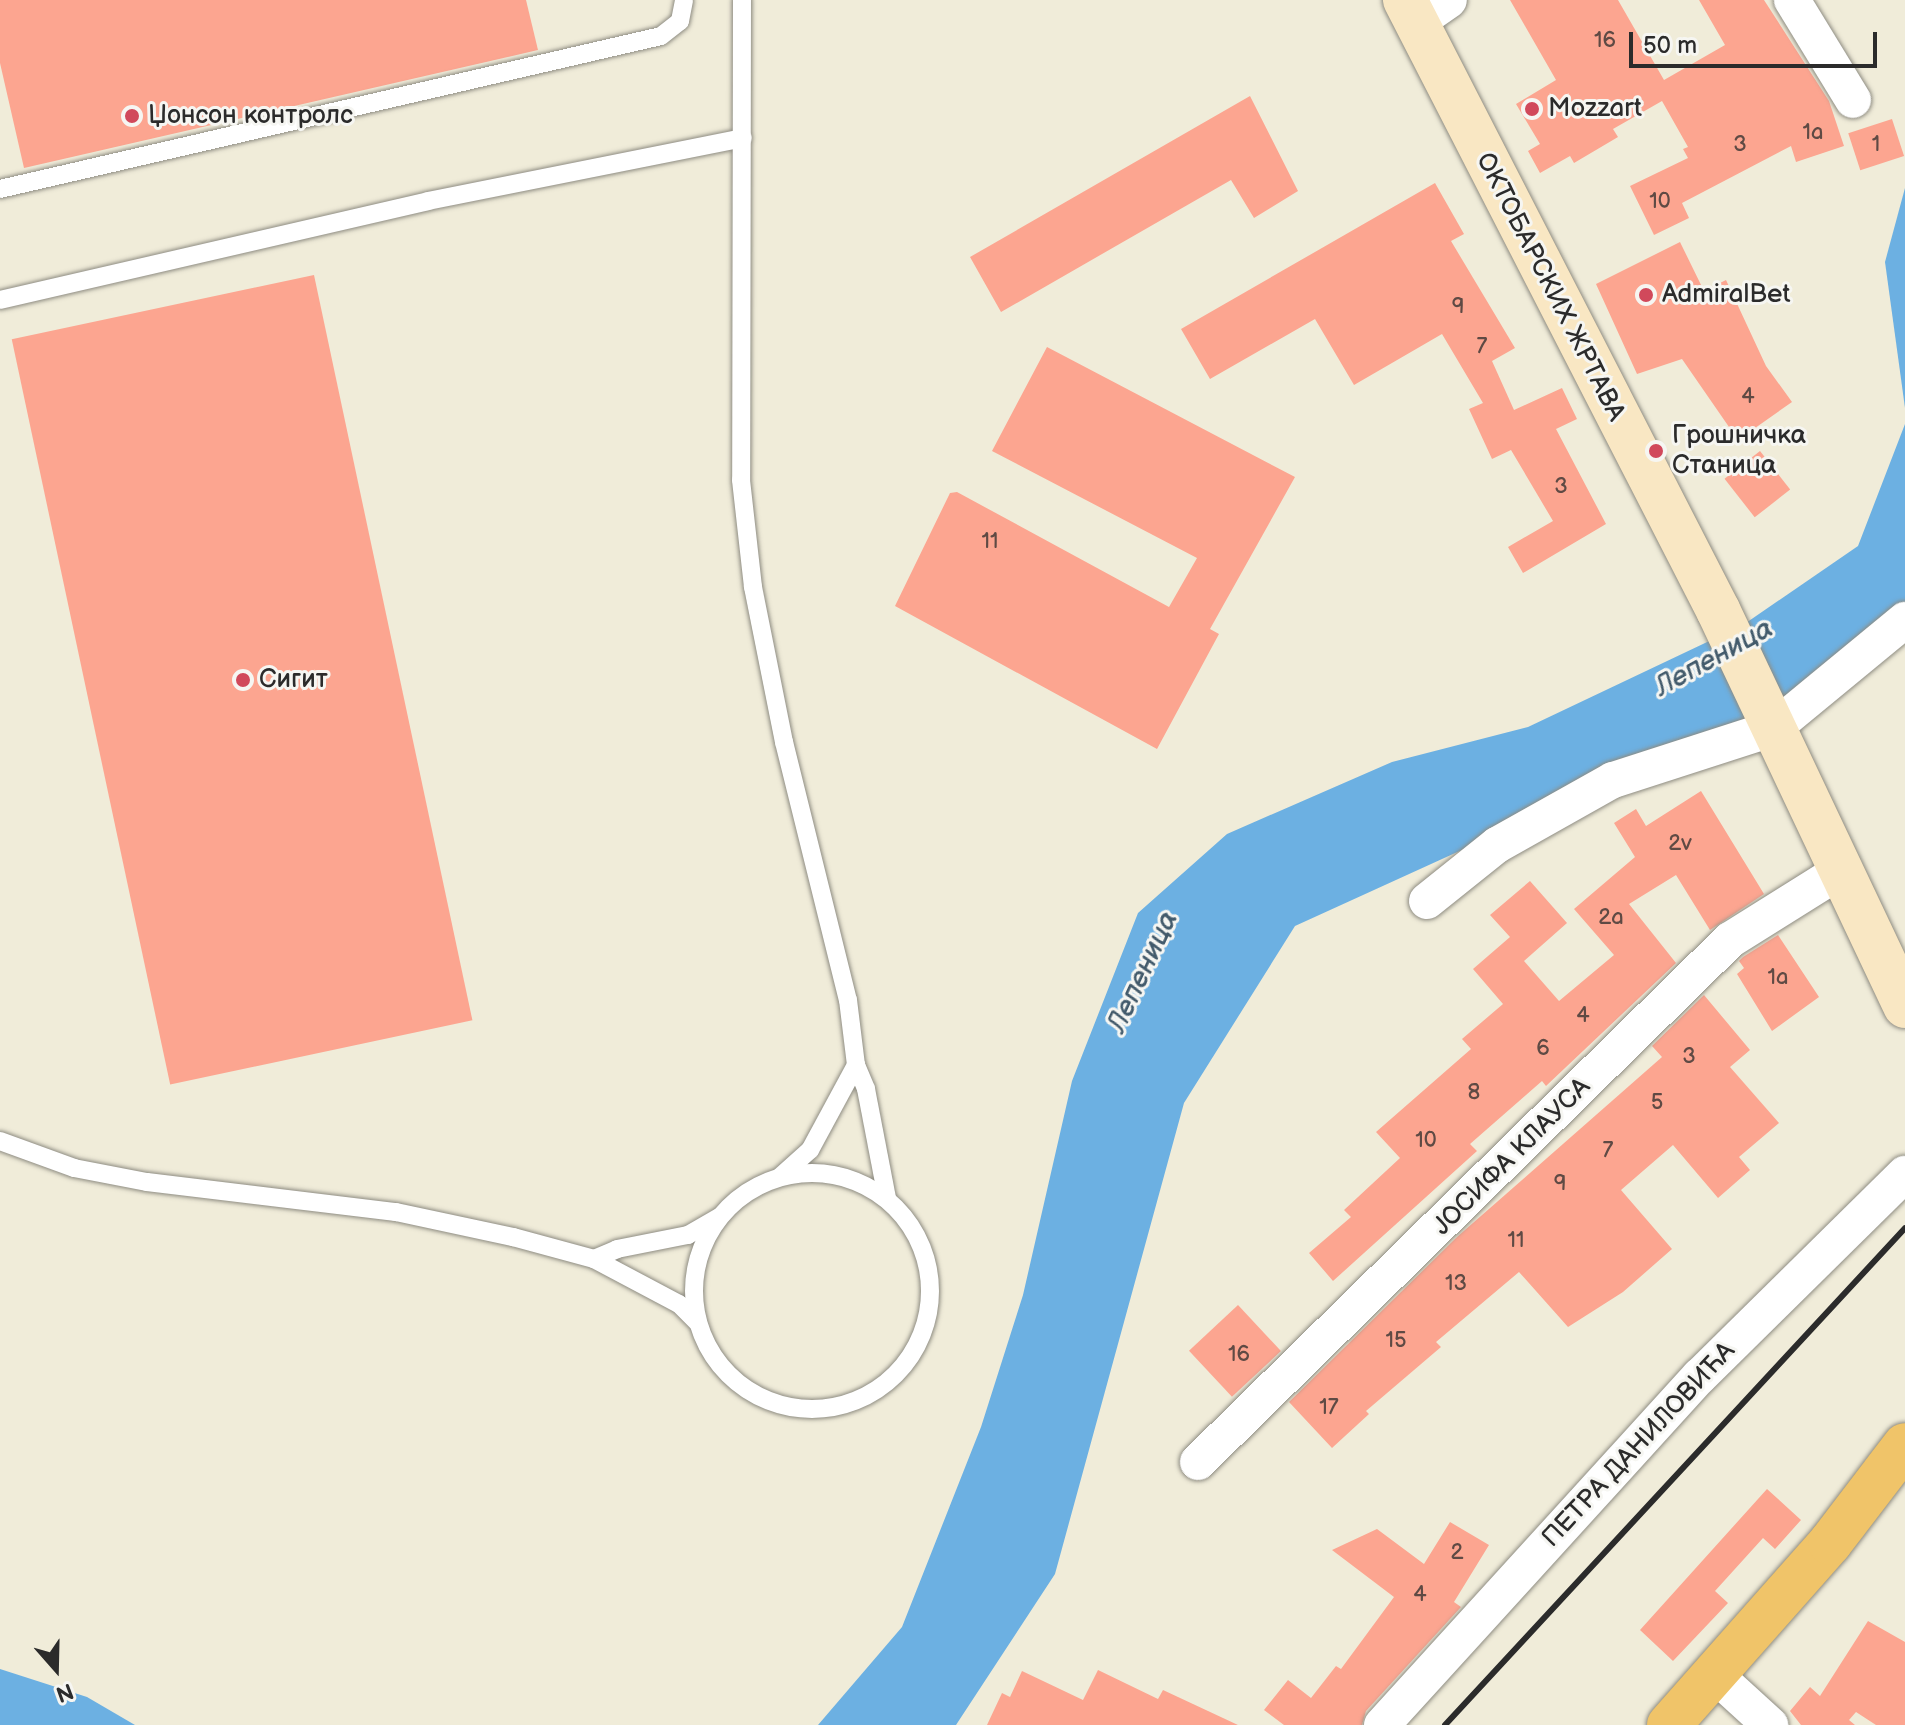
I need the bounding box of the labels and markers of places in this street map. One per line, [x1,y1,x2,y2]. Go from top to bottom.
place label: Mozzart [1548,93,1642,125]
place label: Џонсон контролс [148,100,353,132]
marker: Mozzart [1523,100,1541,118]
marker: Џонсон контролс [123,107,141,125]
place label: AdmiralBet [1662,279,1790,311]
marker: AdmiralBet [1637,286,1655,304]
place label: Грошничка Станица [1672,420,1806,482]
marker: Грошничка Станица [1647,442,1665,460]
place label: Сигит [259,664,328,696]
marker: Сигит [234,671,252,689]

